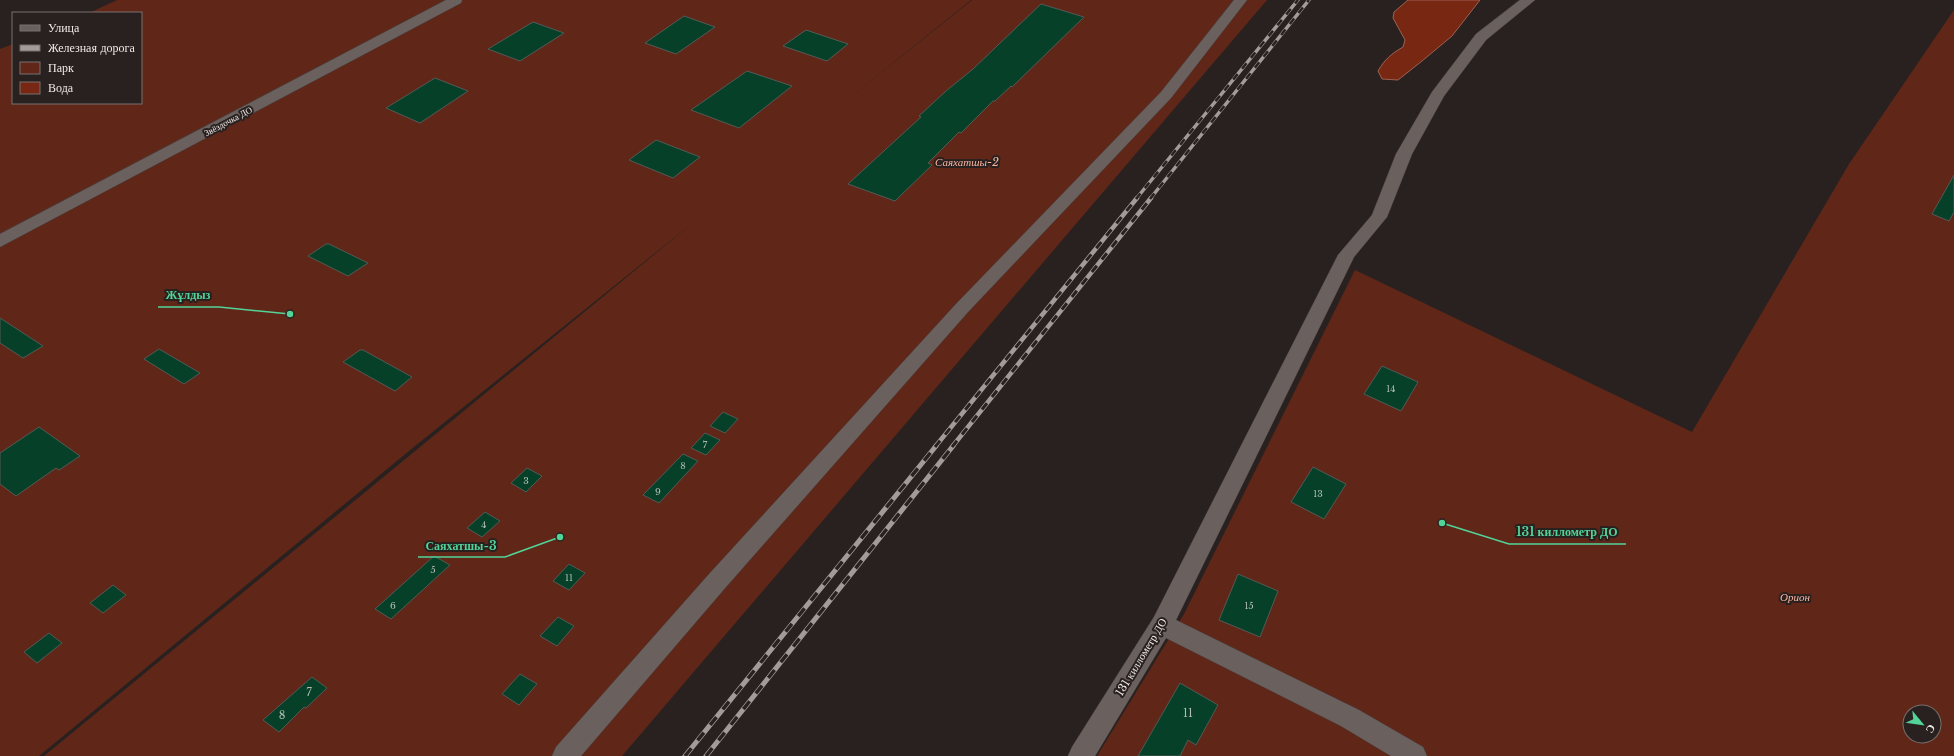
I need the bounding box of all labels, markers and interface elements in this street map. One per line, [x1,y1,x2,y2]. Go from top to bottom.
legend [12,12,142,104]
text: Улица [48,20,80,35]
text: Железная дорога [48,40,135,55]
text: Парк [48,60,74,75]
text: Вода [48,80,74,95]
street label: Звёздочка ДО [202,103,254,138]
park label: Саяхатшы-2 [935,155,999,169]
callout: Жұлдыз [158,283,219,307]
text: Жұлдыз [166,287,211,302]
house number: 14 [1386,383,1396,394]
house number: 7 [703,439,708,450]
house number: 8 [680,460,686,471]
house number: 3 [523,475,529,486]
house number: 9 [655,486,661,497]
house number: 13 [1313,488,1323,499]
house number: 4 [481,519,487,530]
callout: 131 киллометр ДО [1509,520,1626,544]
text: 131 киллометр ДО [1516,524,1618,539]
callout: Саяхатшы-3 [418,533,505,557]
text: Саяхатшы-3 [425,538,497,553]
house number: 5 [430,564,436,575]
house number: 11 [565,572,573,583]
park label: Орион [1780,590,1810,604]
house number: 6 [390,600,396,611]
house number: 15 [1244,600,1254,611]
street label: 131 киллометр ДО [1112,616,1170,698]
house number: 7 [306,685,312,699]
north arrow [1902,704,1942,744]
house number: 11 [1183,706,1193,720]
house number: 8 [279,708,285,722]
text: С [1923,722,1939,736]

